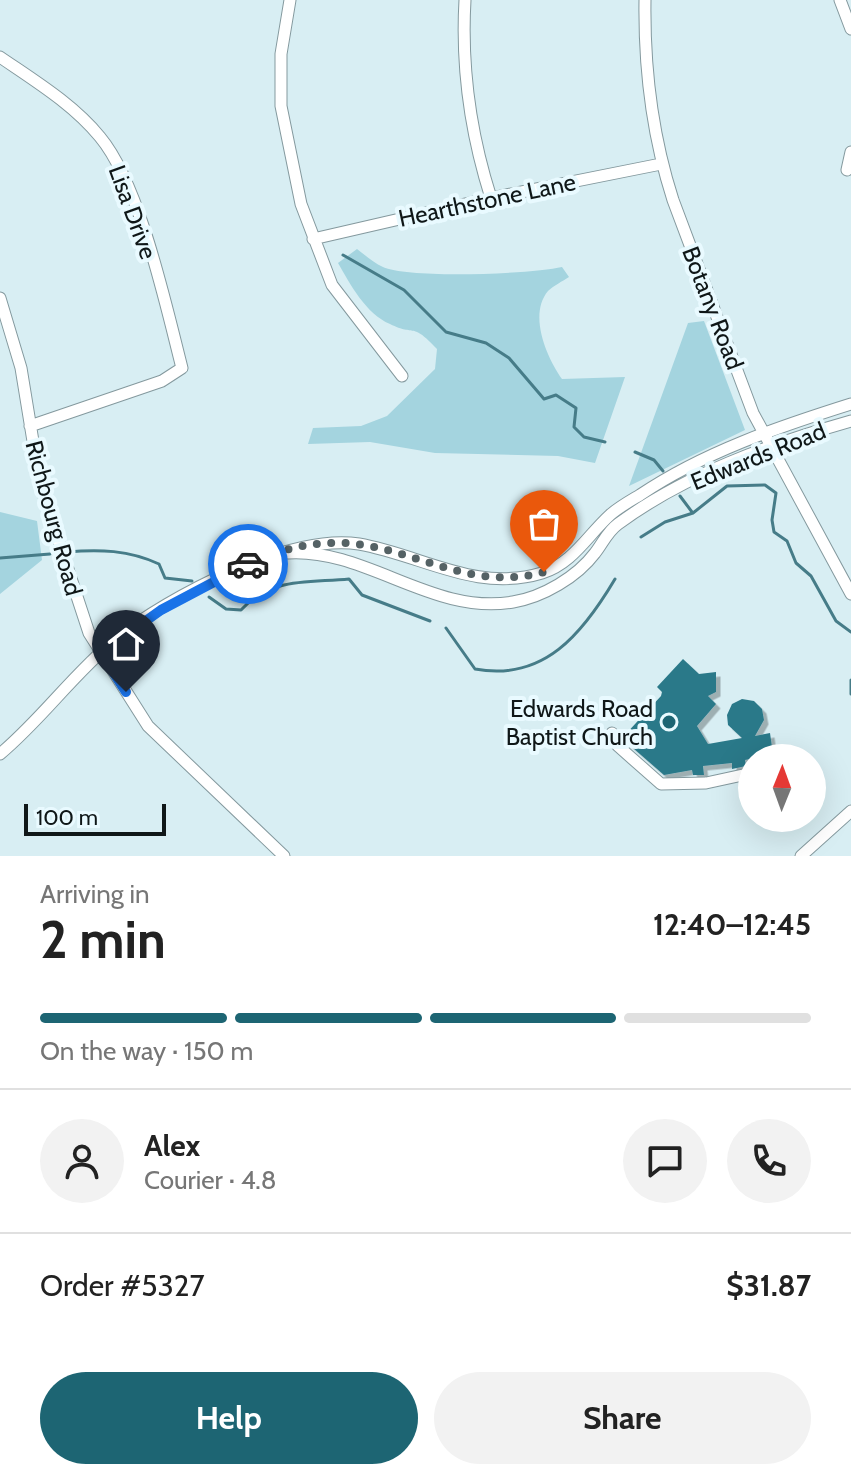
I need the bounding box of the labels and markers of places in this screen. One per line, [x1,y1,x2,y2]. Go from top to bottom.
pin [510,490,578,572]
pin [92,610,160,692]
place label: Edwards Road Baptist Church [506,694,653,751]
marker: Edwards Road Baptist Church [660,713,678,731]

